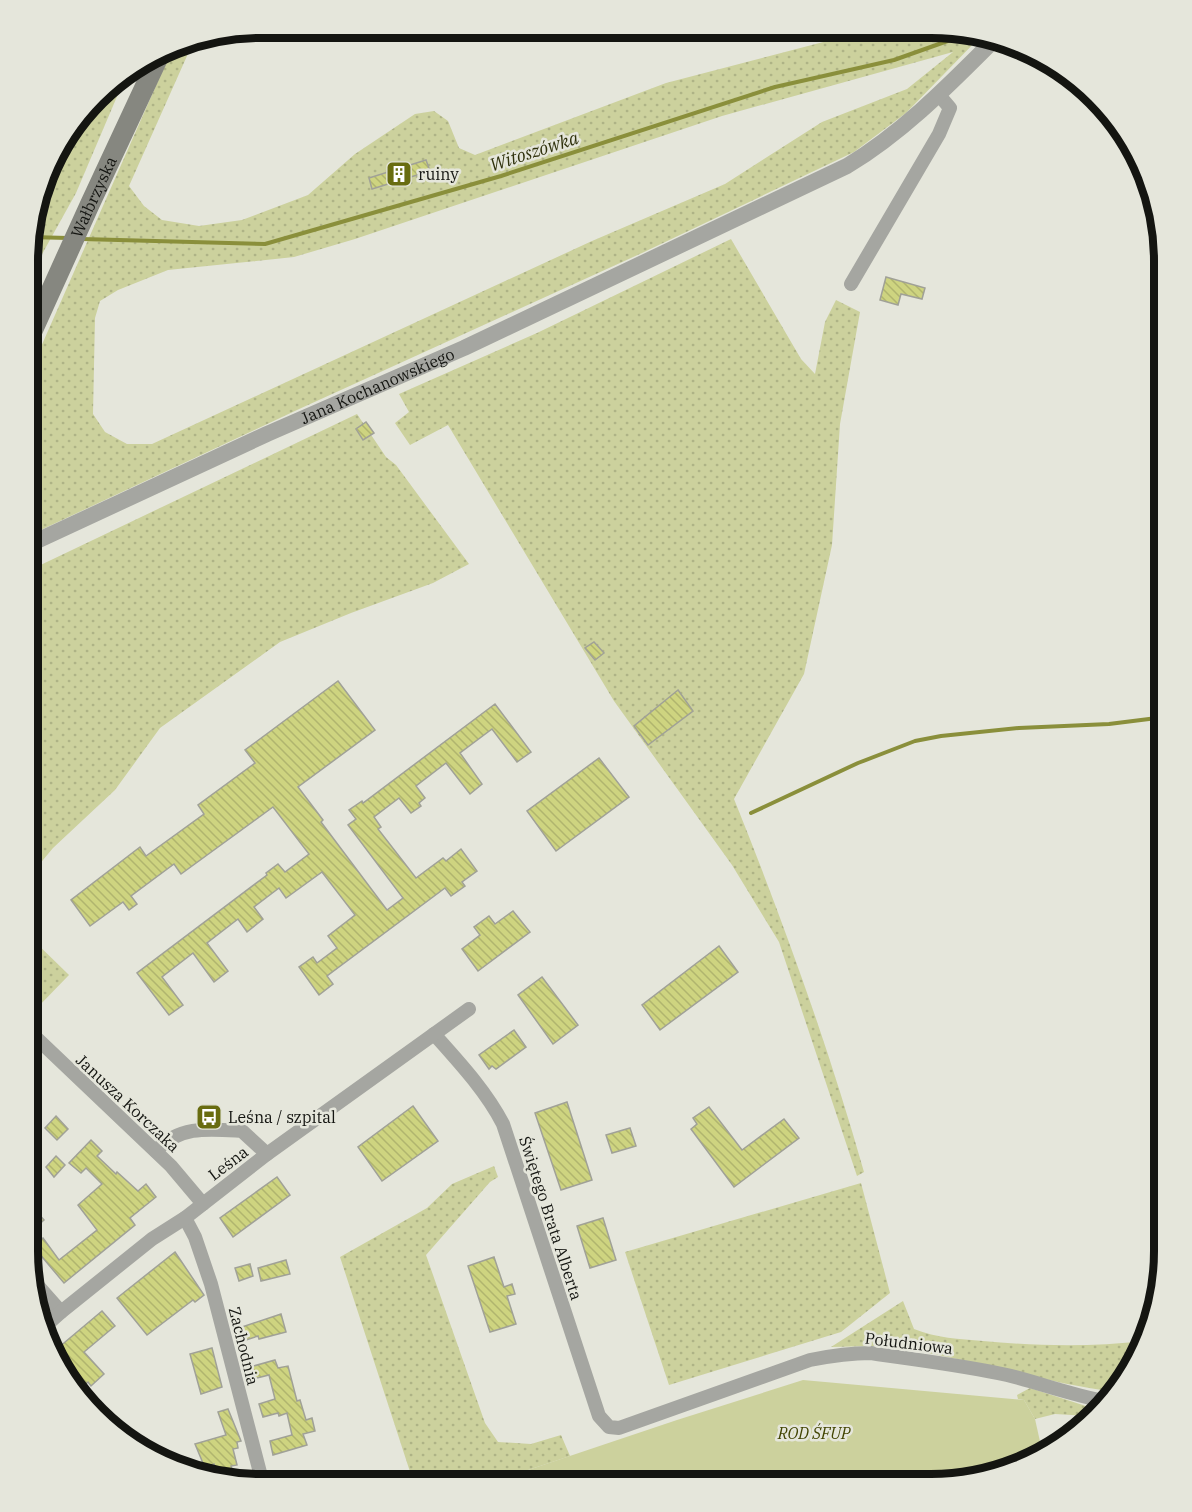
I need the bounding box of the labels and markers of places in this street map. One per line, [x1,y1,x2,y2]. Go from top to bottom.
building icon: ruiny [384,159,414,189]
place label: ruiny [418,164,459,184]
bus stop icon: Leśna / szpital [194,1102,224,1132]
place label: Leśna / szpital [228,1107,336,1127]

